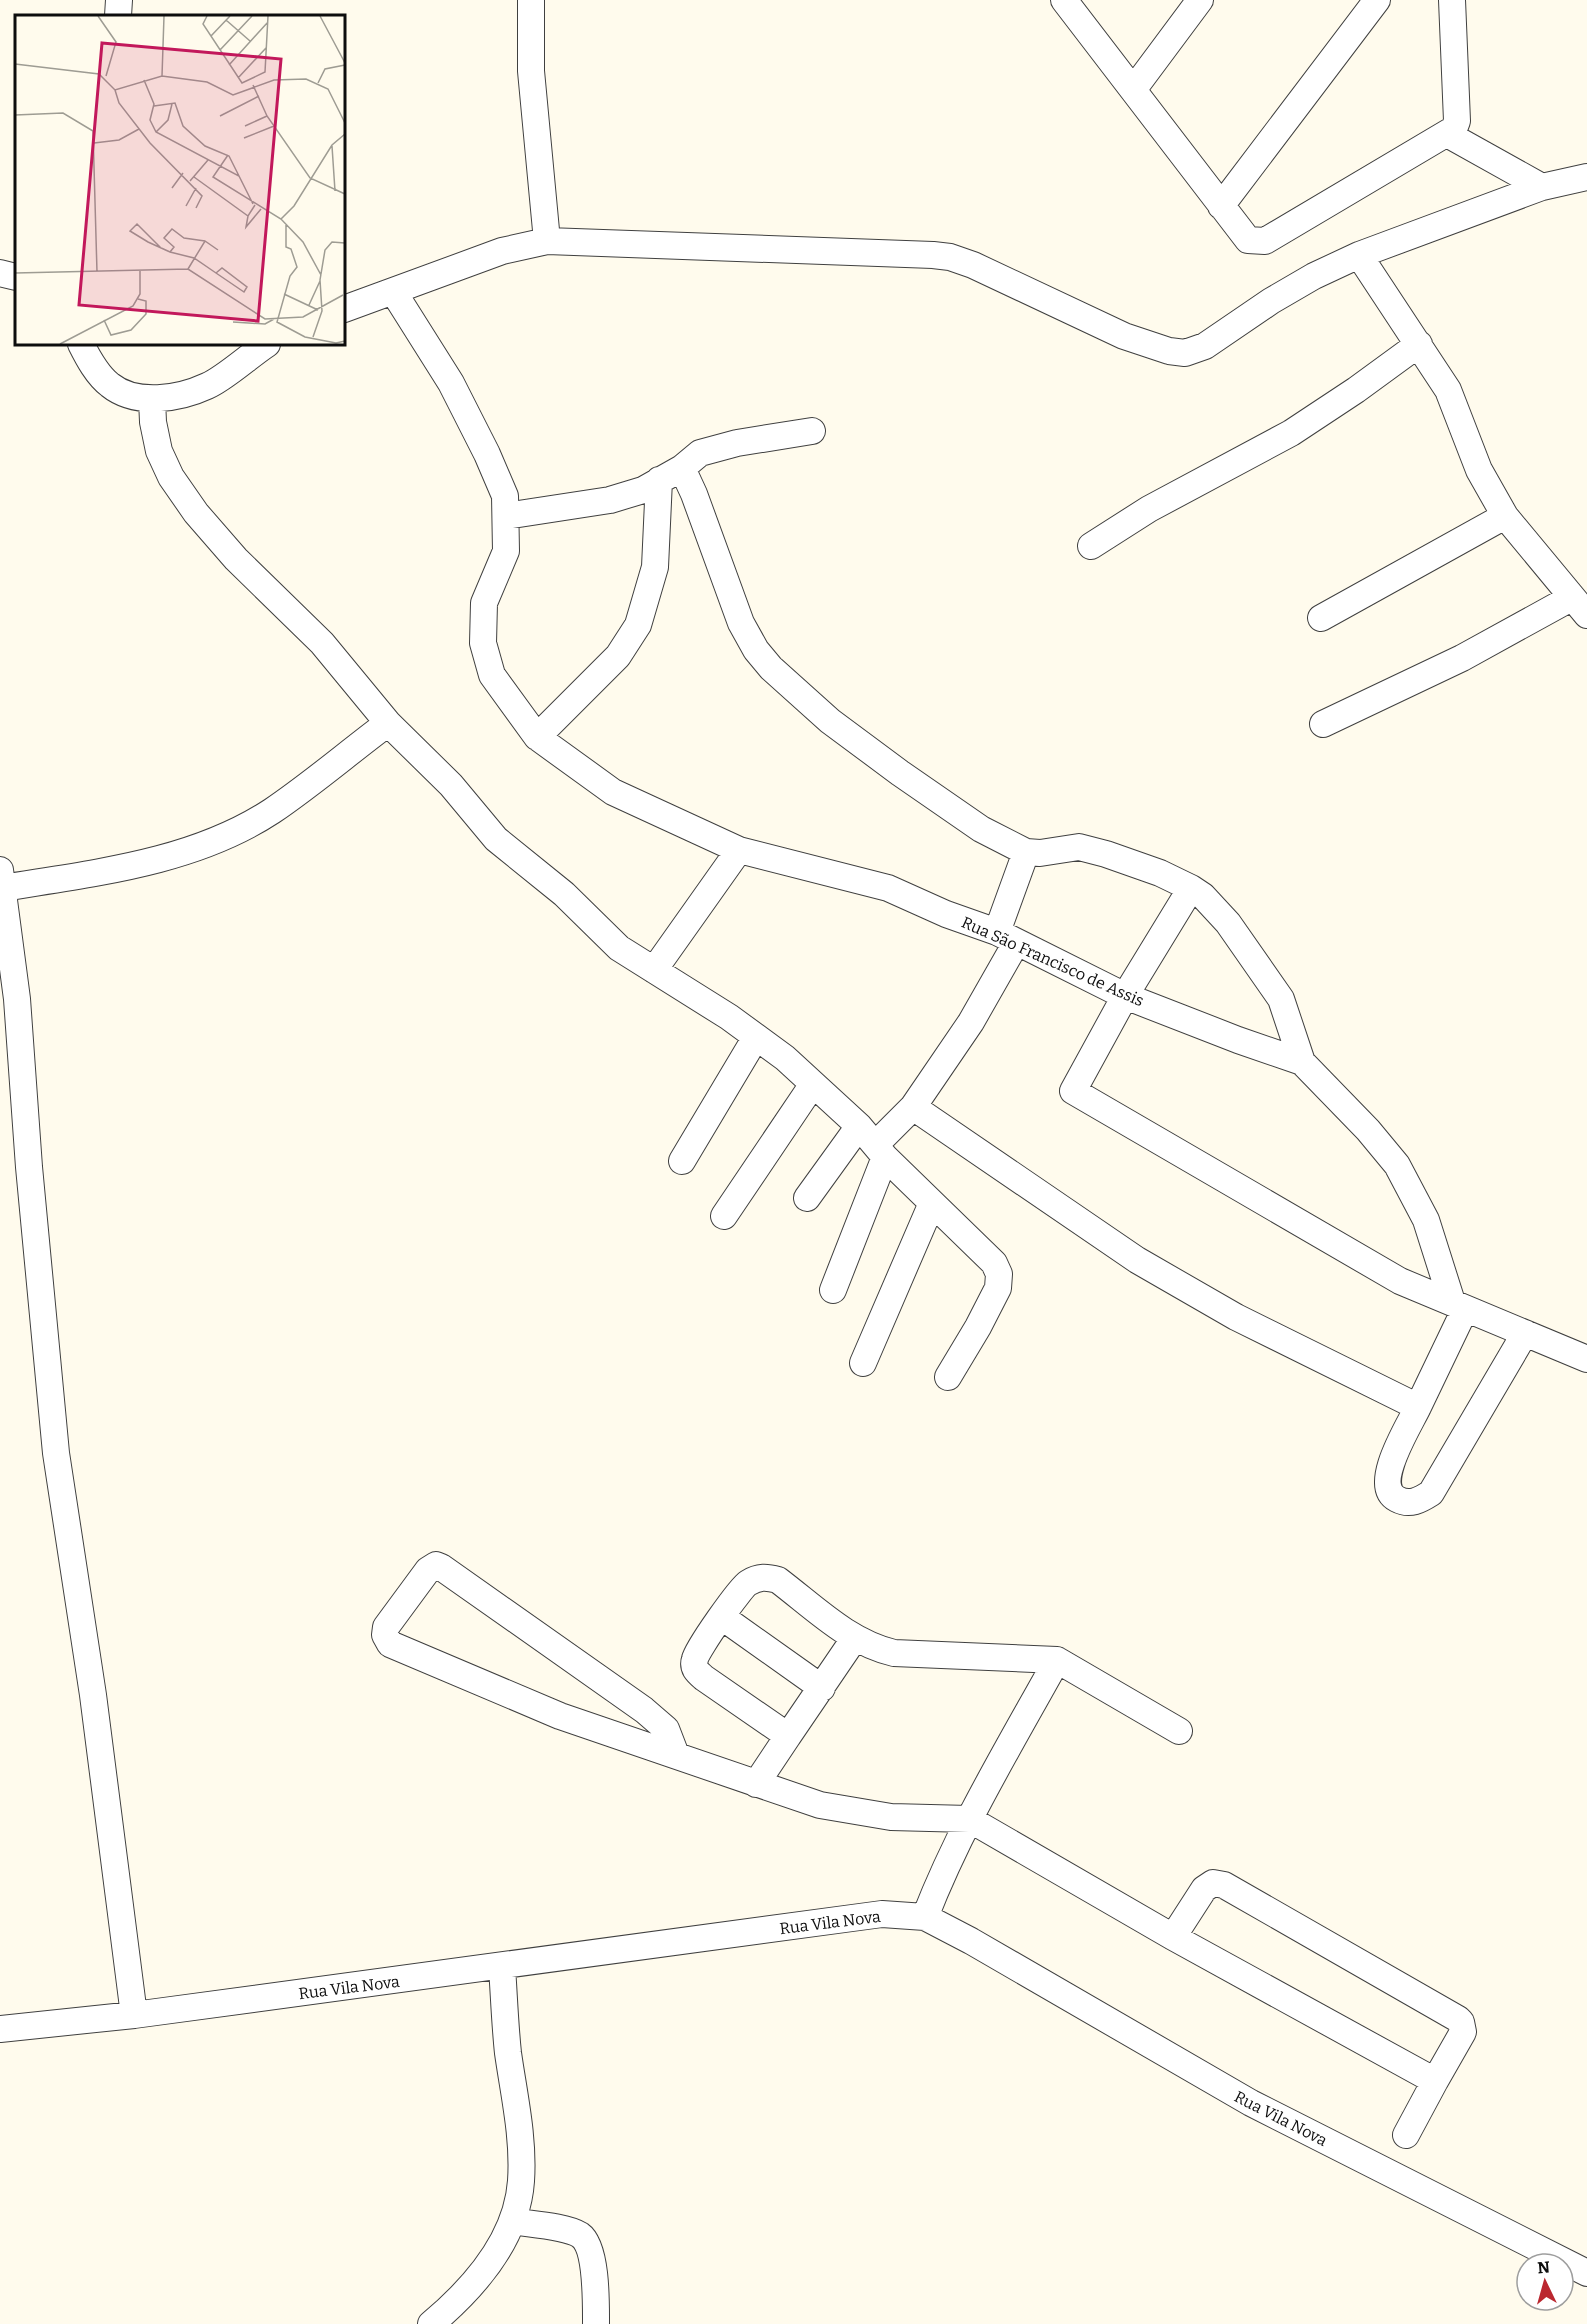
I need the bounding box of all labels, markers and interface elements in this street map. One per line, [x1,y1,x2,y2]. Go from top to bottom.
inset map [15,15,345,345]
street label: Rua São Francisco de Assis [959,913,1147,1010]
street label: Rua Vila Nova [778,1907,882,1938]
street label: Rua Vila Nova [297,1972,401,2003]
street label: Rua Vila Nova [1231,2087,1331,2150]
north arrow [1515,2252,1575,2312]
text: N [1537,2258,1551,2278]

